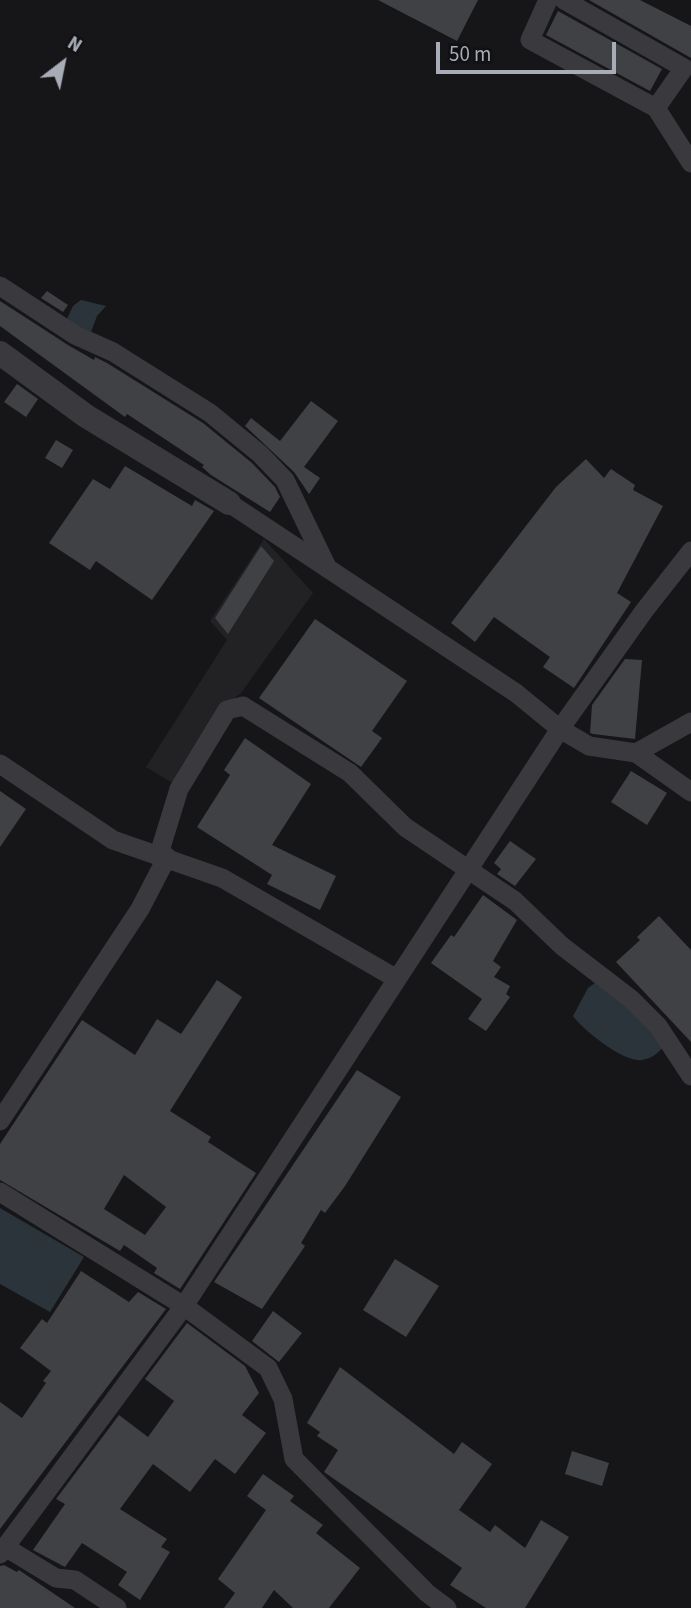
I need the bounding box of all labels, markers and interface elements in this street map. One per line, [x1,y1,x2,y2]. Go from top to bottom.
north arrow [28,28,98,98]
scale bar [439,28,619,72]
text: N [62,30,87,60]
text: 50 m [449,39,491,69]

